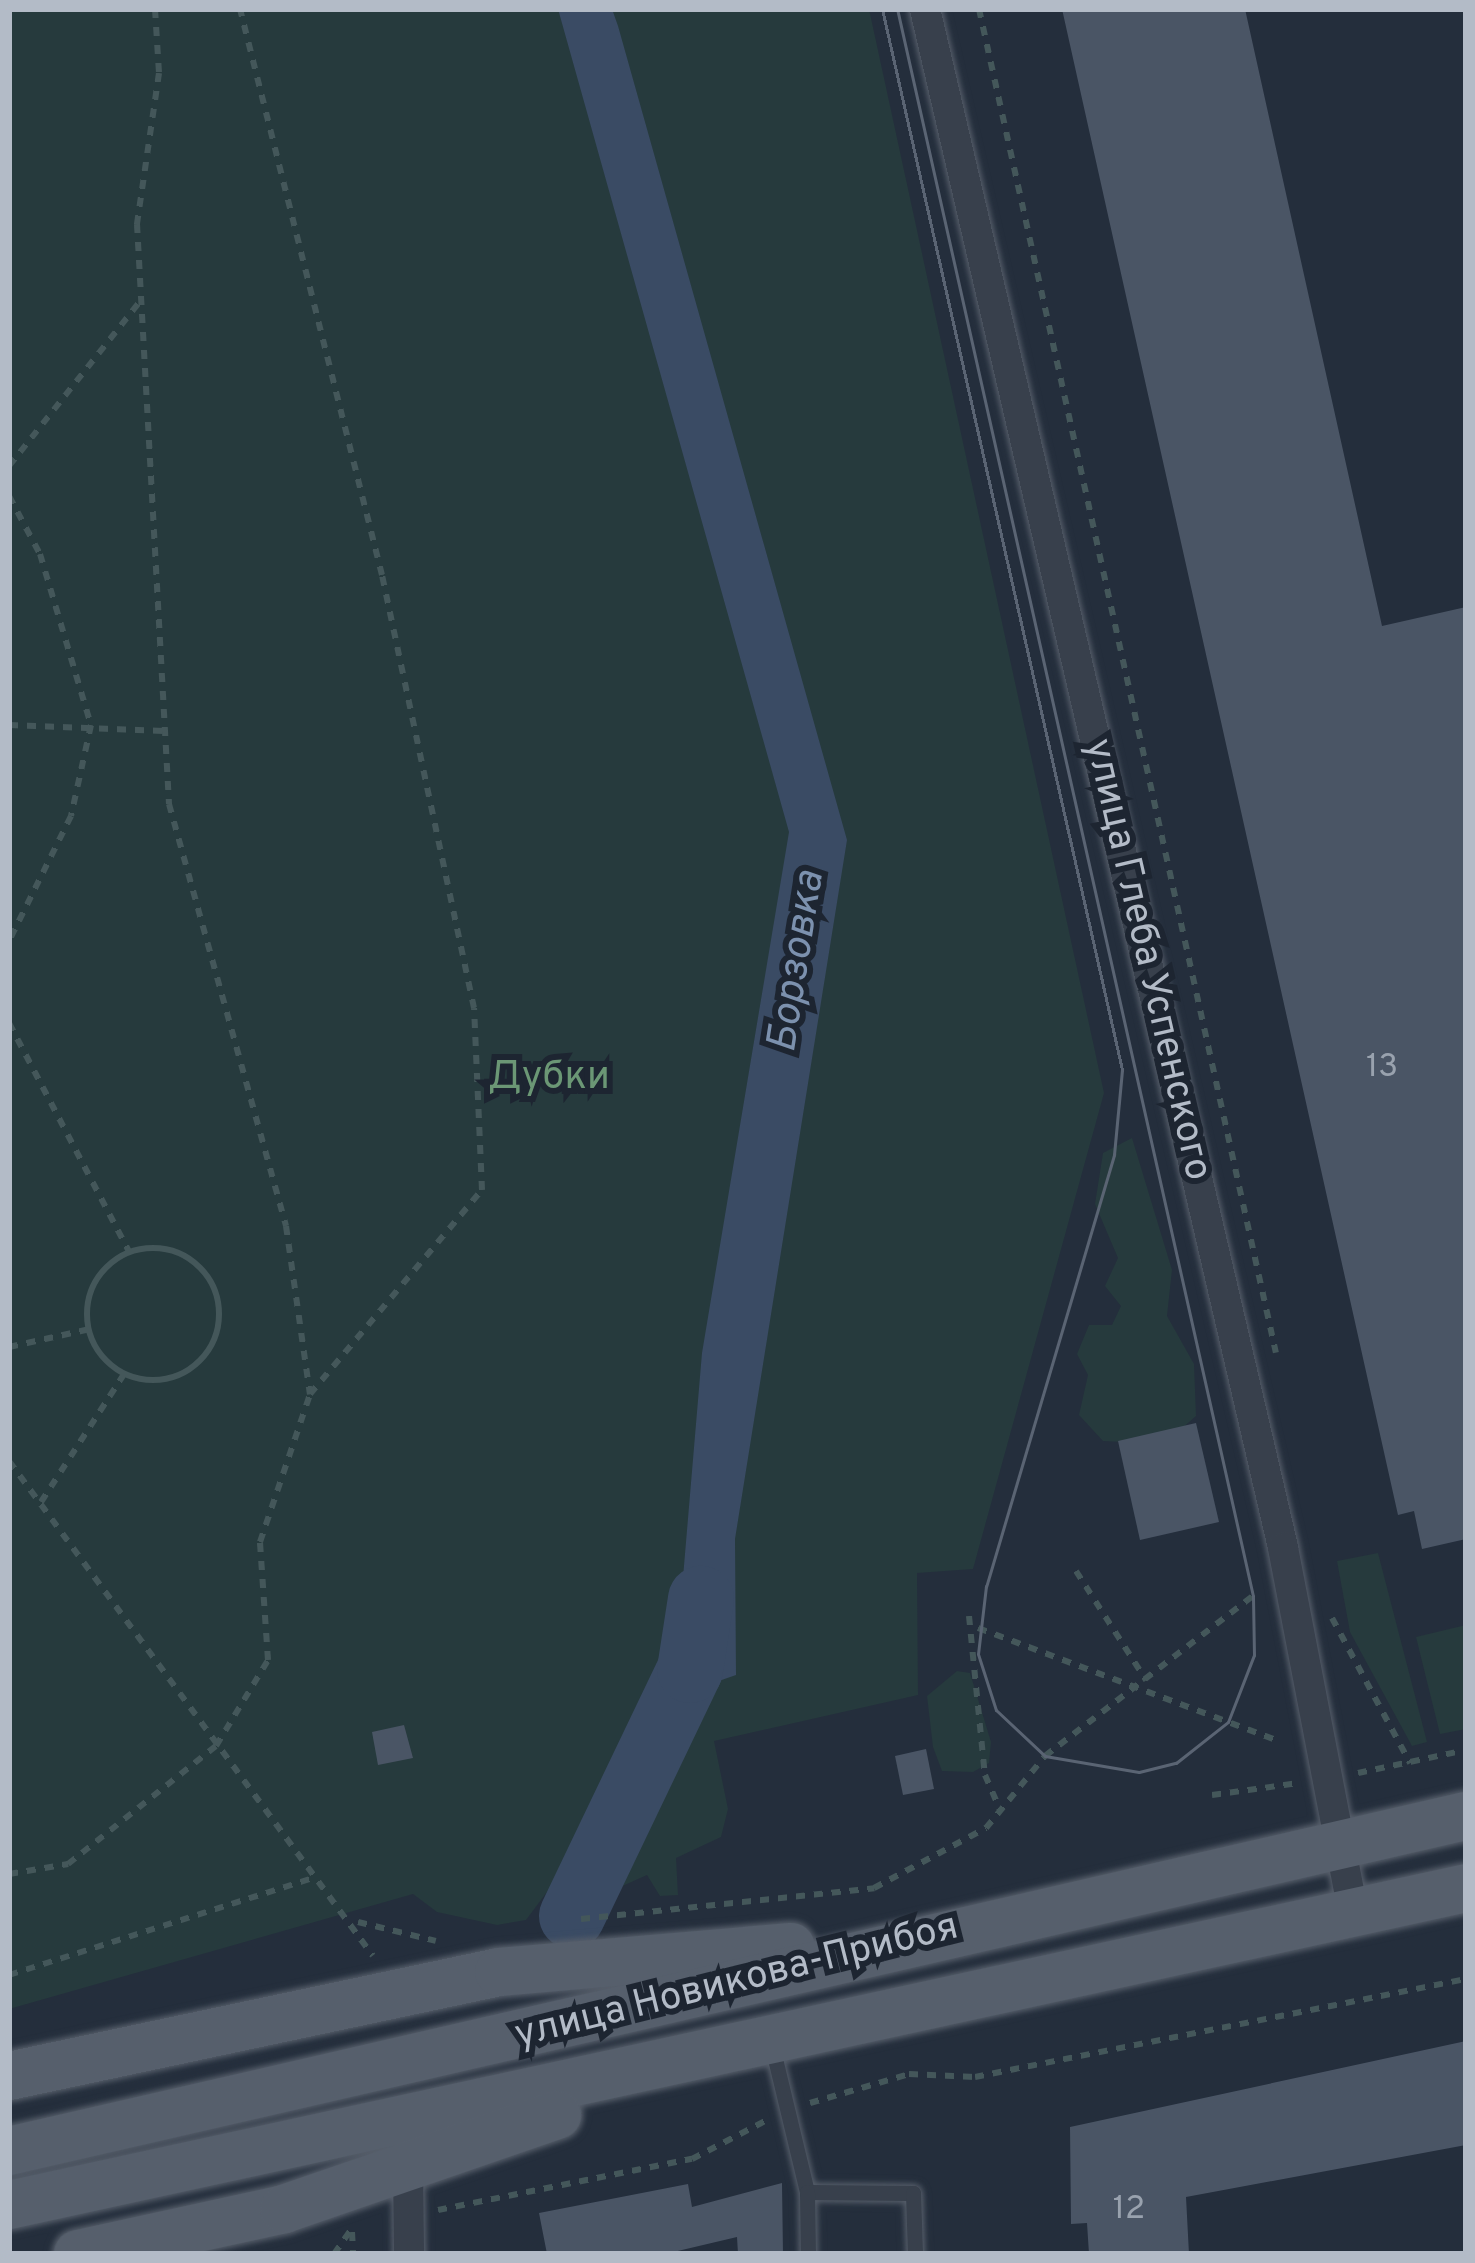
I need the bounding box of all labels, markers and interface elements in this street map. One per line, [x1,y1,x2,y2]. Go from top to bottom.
street label: улица Глеба Успенского [1072,735,1220,1185]
water label: Борзовка [759,868,837,1056]
house number: 13 [1366,1049,1398,1089]
park label: Дубки [488,1056,610,1102]
street label: улица Новикова-Прибоя [510,1905,964,2061]
house number: 12 [1113,2191,1145,2231]

